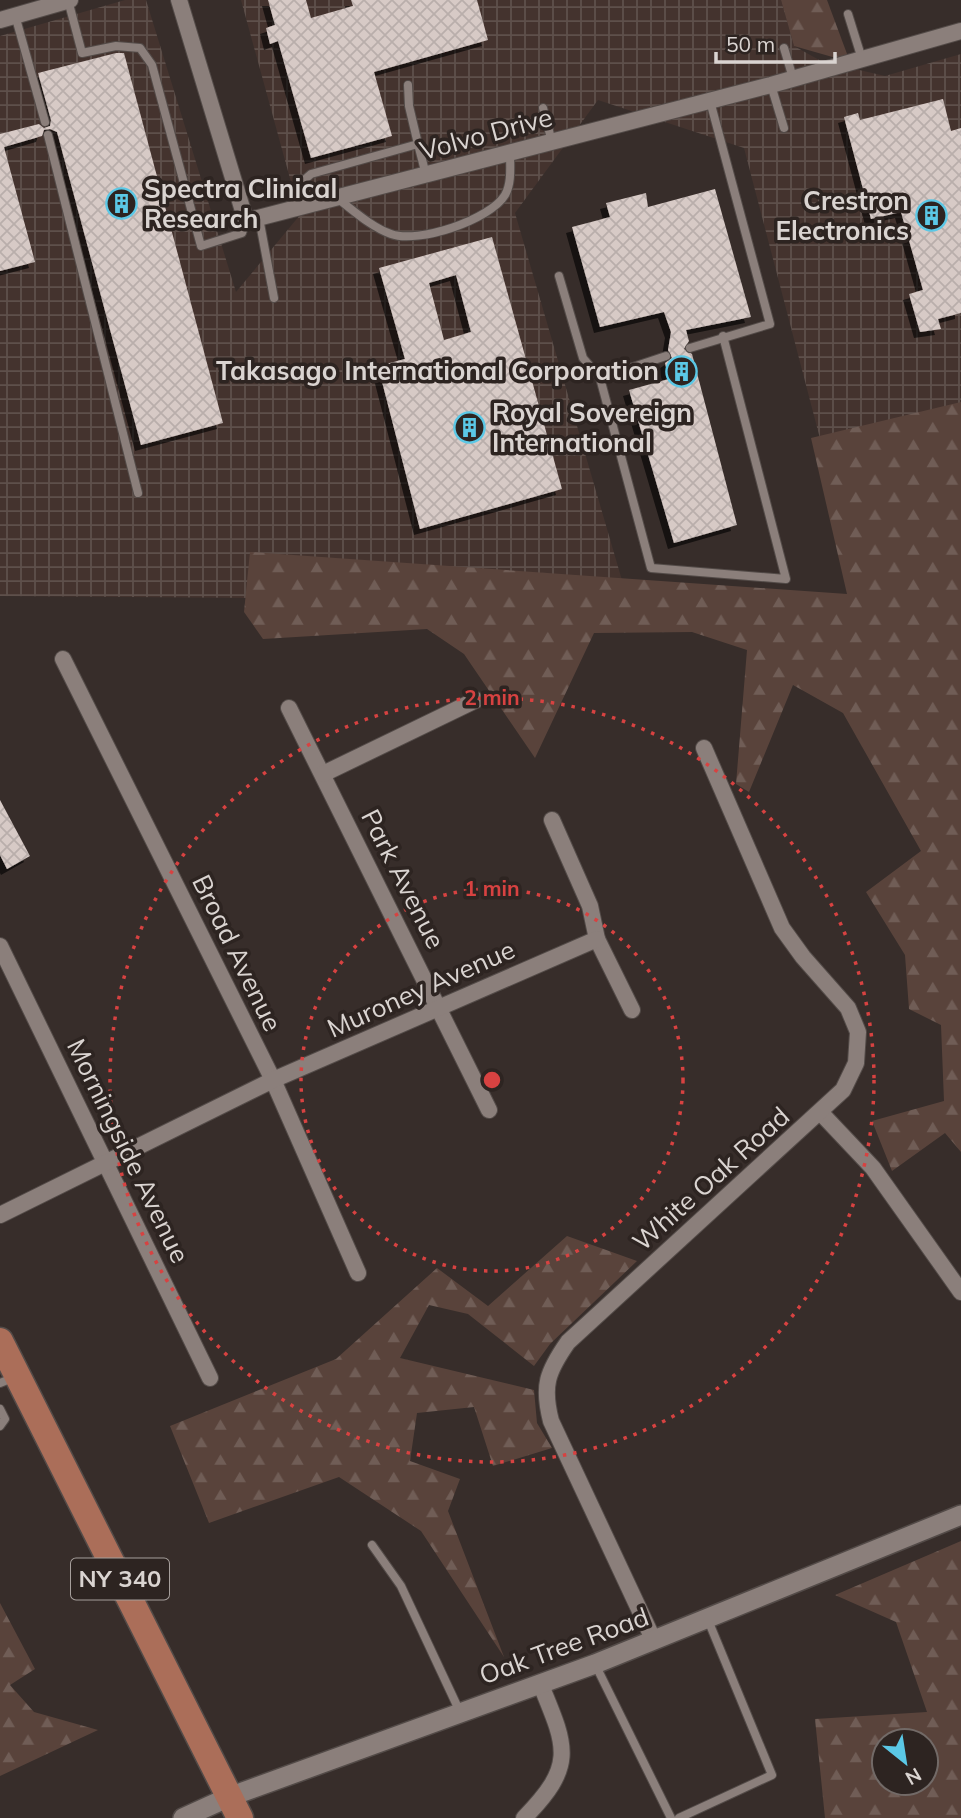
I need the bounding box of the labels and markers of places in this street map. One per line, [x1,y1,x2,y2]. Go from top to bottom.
place label: Spectra Clinical Research [144,172,337,235]
place label: Crestron Electronics [775,184,909,247]
building icon: Spectra Clinical Research [104,187,138,221]
building icon: Crestron Electronics [915,199,949,233]
place label: Takasago International Corporation [216,354,659,387]
building icon: Takasago International Corporation [665,354,699,388]
place label: Royal Sovereign International [492,396,692,459]
building icon: Royal Sovereign International [452,411,486,445]
centre of rings [480,1068,504,1092]

